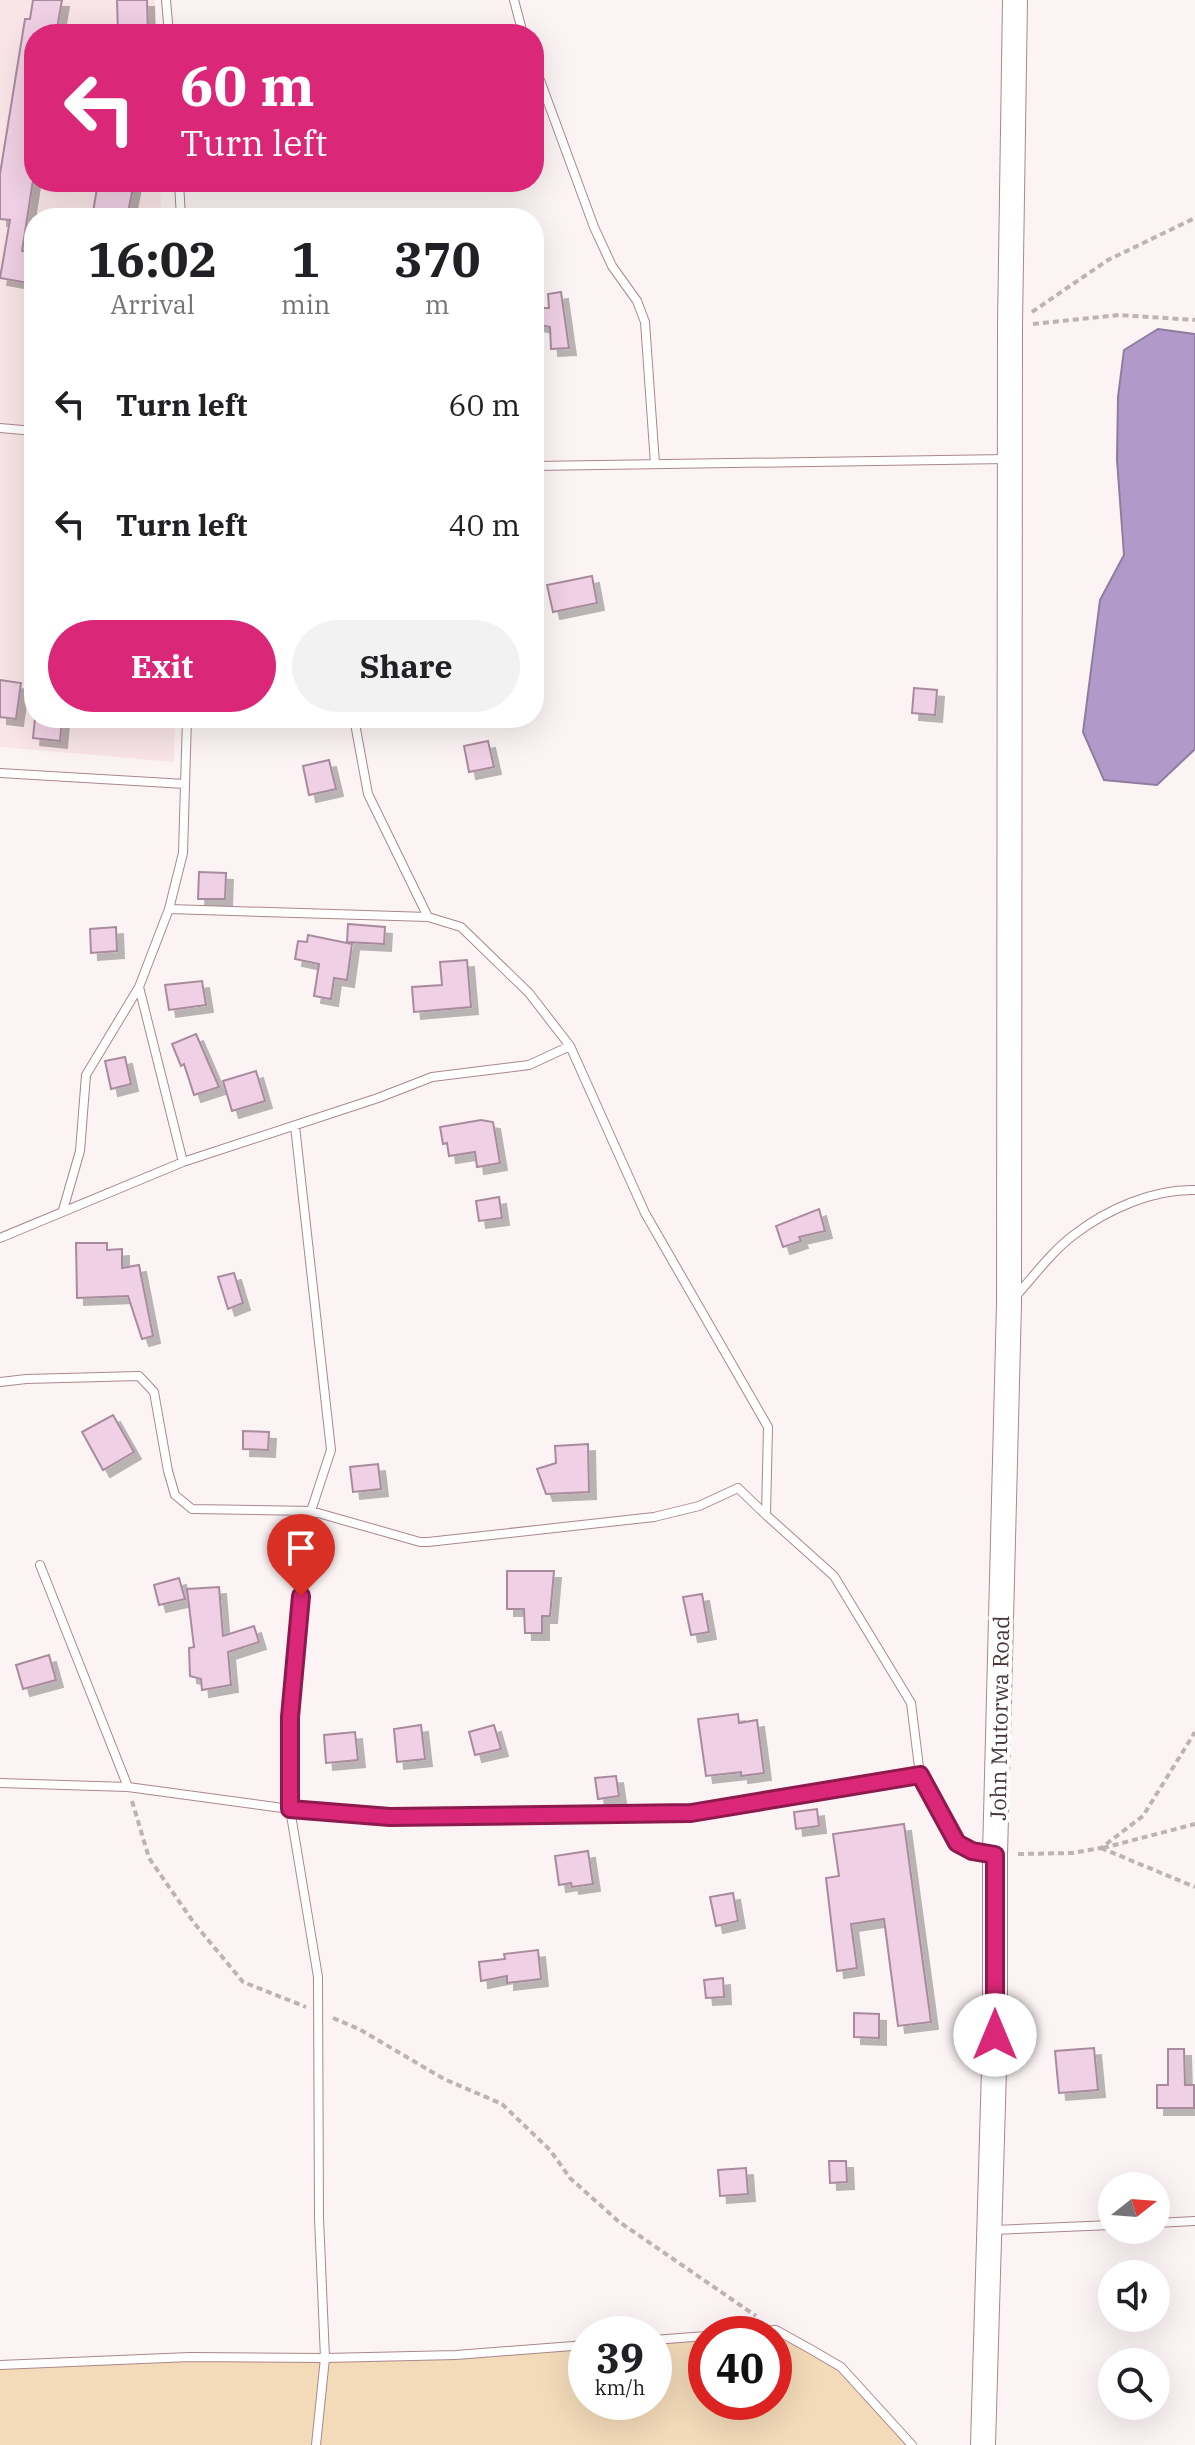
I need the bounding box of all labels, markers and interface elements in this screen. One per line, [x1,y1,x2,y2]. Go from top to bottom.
text: 60 m [180,49,315,121]
icon: left [48,56,152,160]
text: Turn left [180,119,327,166]
text: 16:02 [88,228,217,290]
text: 1 [291,228,320,290]
text: 370 [394,228,480,290]
text: Arrival [110,287,195,321]
text: min [281,287,330,321]
text: m [425,287,450,321]
icon: left [48,382,92,426]
text: Turn left [116,385,248,424]
text: 60 m [448,385,520,424]
icon: left [48,502,92,546]
text: Turn left [116,505,248,544]
text: 40 m [448,505,520,544]
button: Exit [48,620,276,712]
button: Share [292,620,520,712]
pin [267,1514,335,1596]
icon: arrive [279,1526,323,1570]
street label: John Mutorwa Road [983,1615,1015,1821]
position arrow [953,1993,1037,2077]
north arrow [1098,2172,1170,2244]
map controls [1098,2172,1170,2420]
button: sound [1098,2260,1170,2332]
speed limit sign: 40 [688,2316,792,2420]
text: 39 [596,2332,644,2384]
button: search [1098,2348,1170,2420]
text: km/h [595,2374,645,2401]

